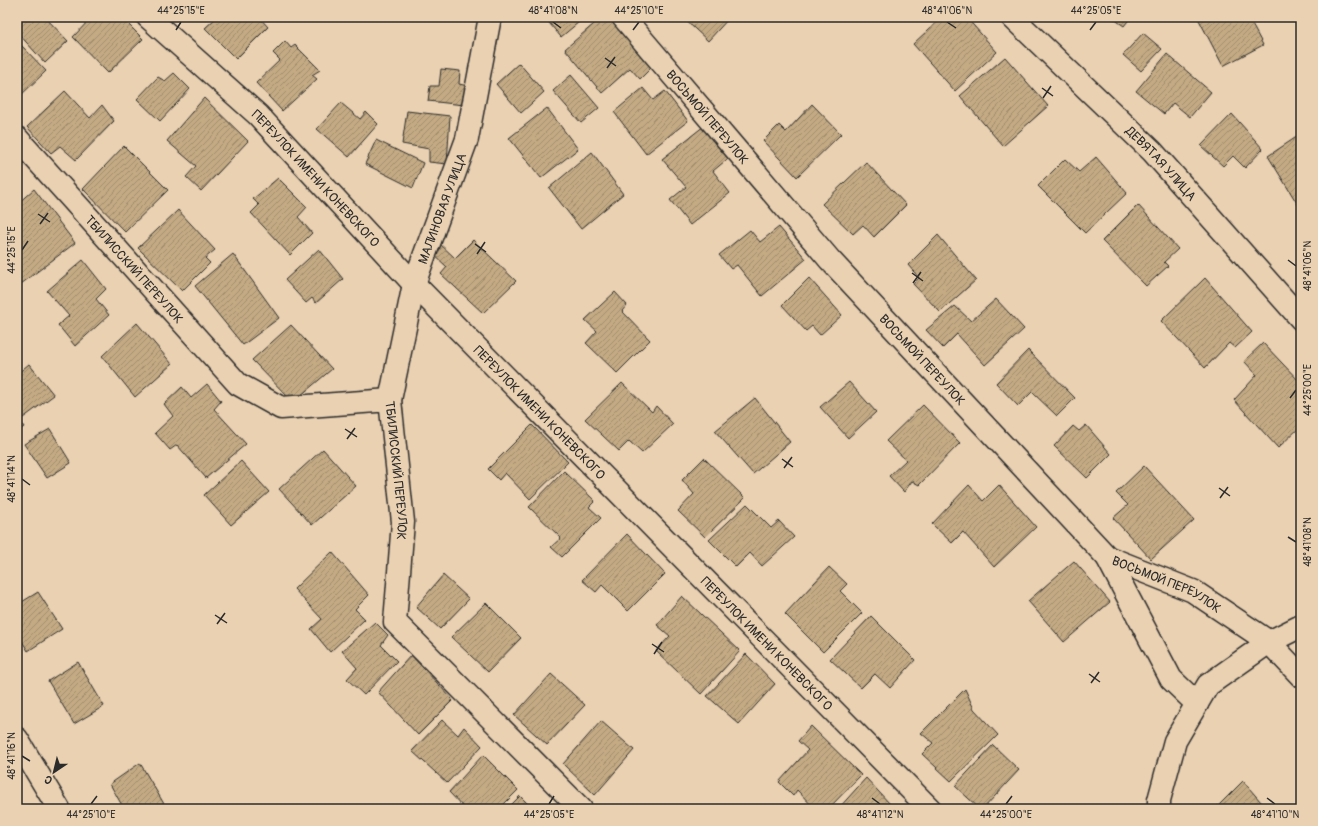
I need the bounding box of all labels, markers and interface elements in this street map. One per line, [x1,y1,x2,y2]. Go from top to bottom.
text: 44°25'15"E [157,5,205,17]
text: 48°41'08"N [528,5,578,17]
text: 44°25'10"E [615,5,663,17]
text: 48°41'06"N [922,5,972,17]
text: 44°25'05"E [1071,5,1121,17]
street label: ВОСЬМОЙ ПЕРЕУЛОК [663,67,752,168]
street label: ПЕРЕУЛОК ИМЕНИ КОНЕВСКОГО [248,106,383,251]
street label: ДЕВЯТАЯ УЛИЦА [1121,122,1200,205]
street label: МАЛИНОВАЯ УЛИЦА [415,150,470,266]
street label: ТБИЛИССКИЙ ПЕРЕУЛОК [81,212,186,327]
text: 44°25'15"E [6,226,18,274]
text: 48°41'06"N [1302,241,1314,291]
street label: ВОСЬМОЙ ПЕРЕУЛОК [875,311,968,409]
street label: ПЕРЕУЛОК ИМЕНИ КОНЕВСКОГО [470,343,608,483]
text: 44°25'00"E [1302,364,1314,416]
street label: ТБИЛИССКИЙ ПЕРЕУЛОК [381,400,410,540]
text: 48°41'14"N [6,455,18,503]
text: 48°41'08"N [1302,517,1314,567]
street label: ВОСЬМОЙ ПЕРЕУЛОК [1109,553,1224,617]
street label: ПЕРЕУЛОК ИМЕНИ КОНЕВСКОГО [697,574,836,714]
text: 48°41'16"N [6,732,18,780]
north arrow [34,752,74,792]
text: С [42,772,55,787]
text: 44°25'10"E [67,809,115,821]
text: 44°25'05"E [524,809,574,821]
text: 48°41'12"N [856,809,904,821]
text: 44°25'00"E [980,809,1032,821]
text: 48°41'10"N [1251,809,1299,821]

